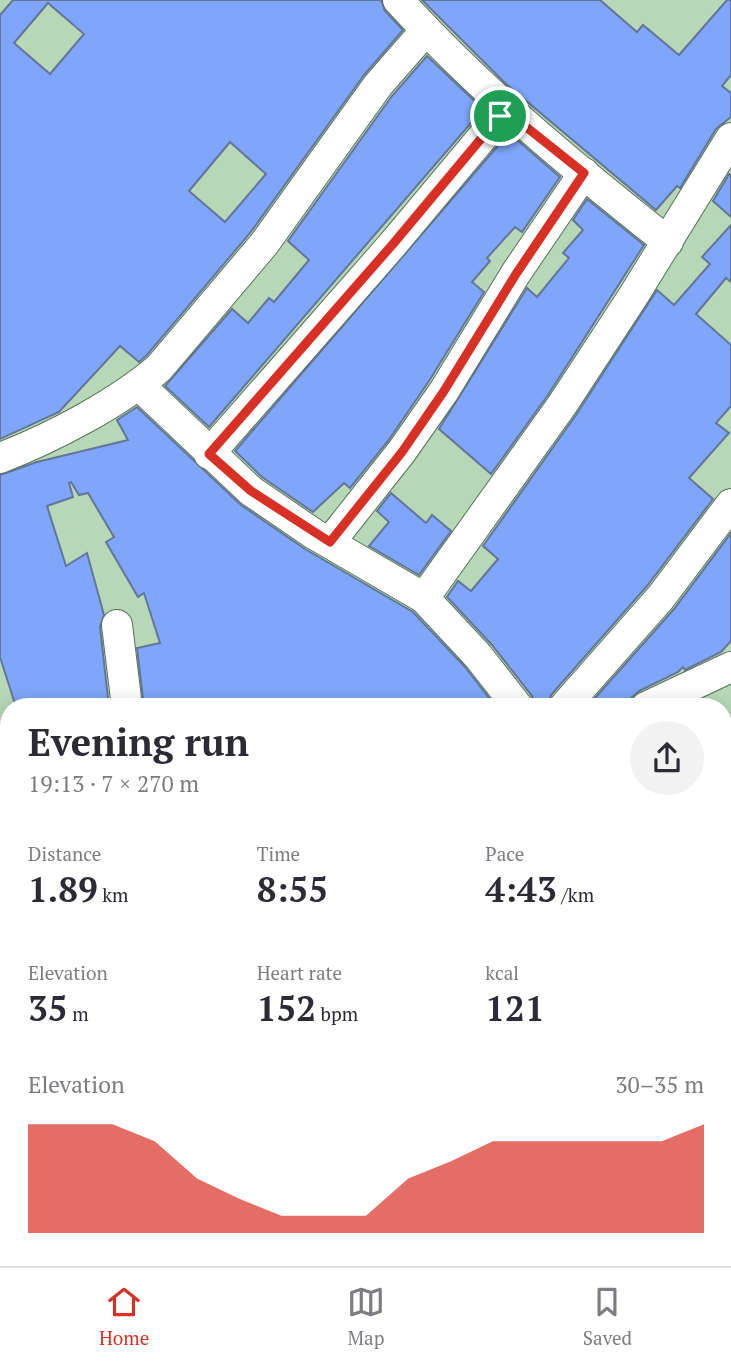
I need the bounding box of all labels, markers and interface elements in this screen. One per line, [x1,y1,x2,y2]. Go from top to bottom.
pin [470,86,530,146]
icon: arrive [481,97,519,135]
text: Evening run [28,717,249,767]
button: share [630,721,704,795]
text: 19:13 · 7 × 270 m [28,768,199,799]
text: Distance [28,841,101,866]
text: Time [257,841,300,866]
text: Pace [485,841,524,866]
text: 1.89 [28,866,98,912]
text: 8:55 [257,866,328,912]
text: 4:43 [485,866,557,912]
text: km [98,882,129,907]
text: /km [557,882,594,907]
text: Elevation [28,960,108,985]
text: Heart rate [257,960,342,985]
text: kcal [485,960,519,985]
text: 35 [28,985,68,1031]
text: 152 [257,985,316,1031]
text: 121 [485,985,545,1031]
text: m [68,1001,89,1026]
text: bpm [316,1001,358,1026]
text: Elevation [28,1069,125,1100]
text: 30–35 m [615,1069,704,1100]
tab: Home [99,1283,149,1350]
tab: Map [347,1283,385,1350]
tab: Saved [583,1283,632,1350]

